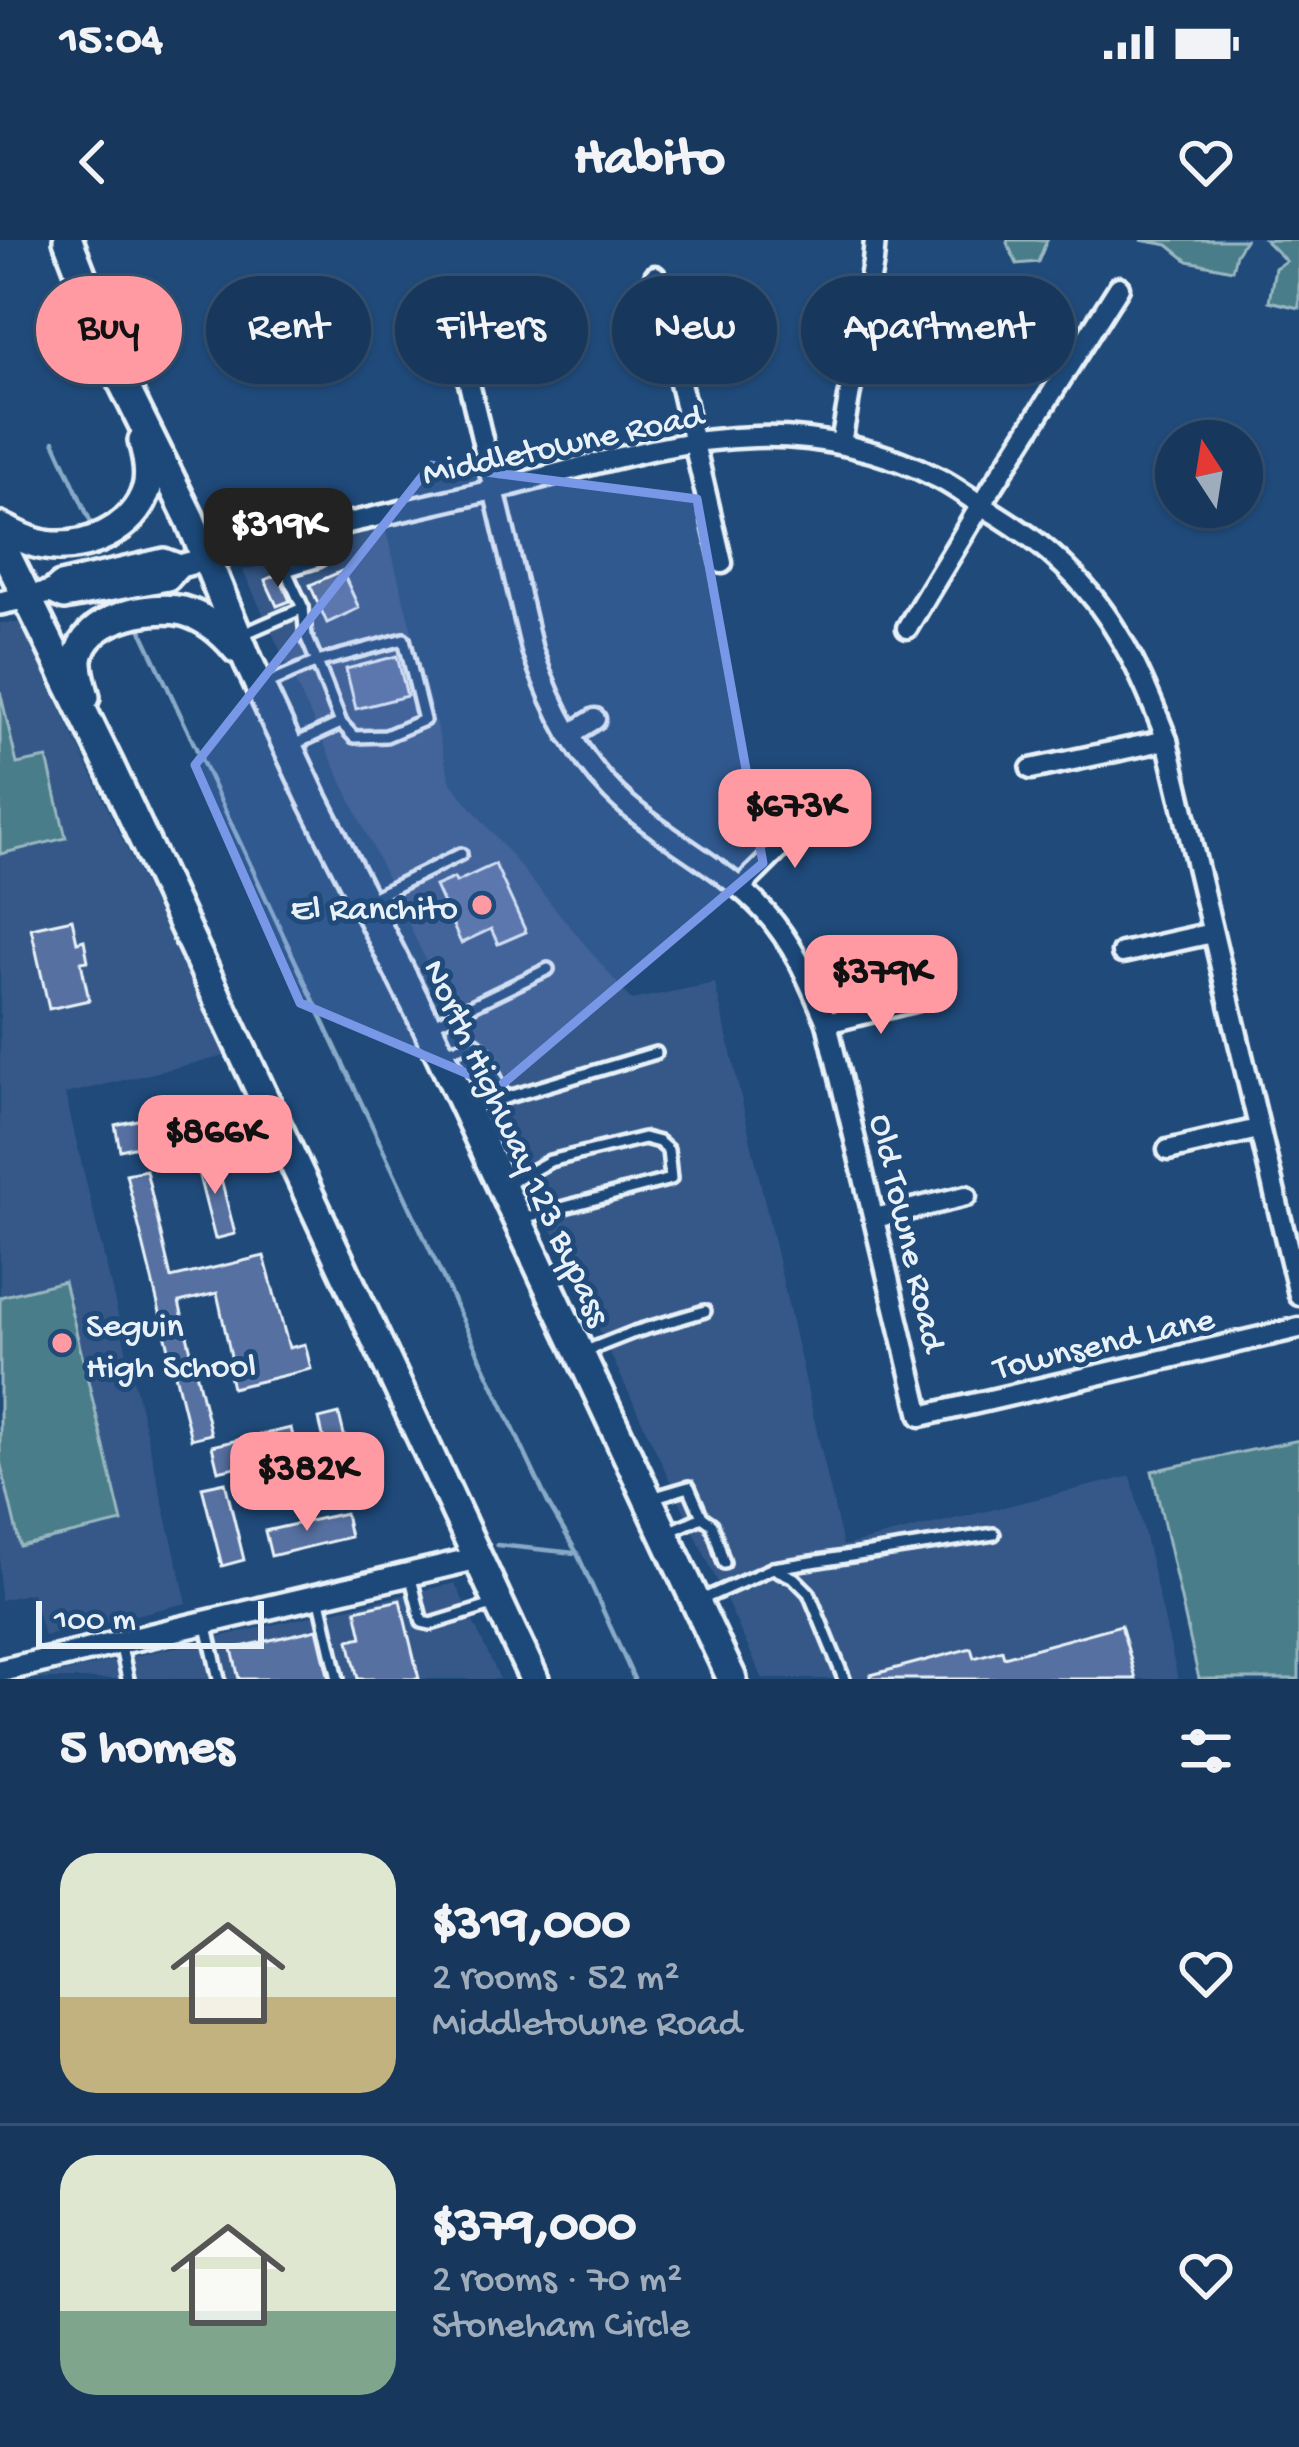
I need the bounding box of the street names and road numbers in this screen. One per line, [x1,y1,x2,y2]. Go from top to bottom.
street label: Middletowne Road [419,396,710,498]
street label: North Highway 123 Bypass [410,954,619,1335]
street label: Old Towne Road [856,1110,954,1359]
street label: Townsend Lane [988,1300,1219,1393]

